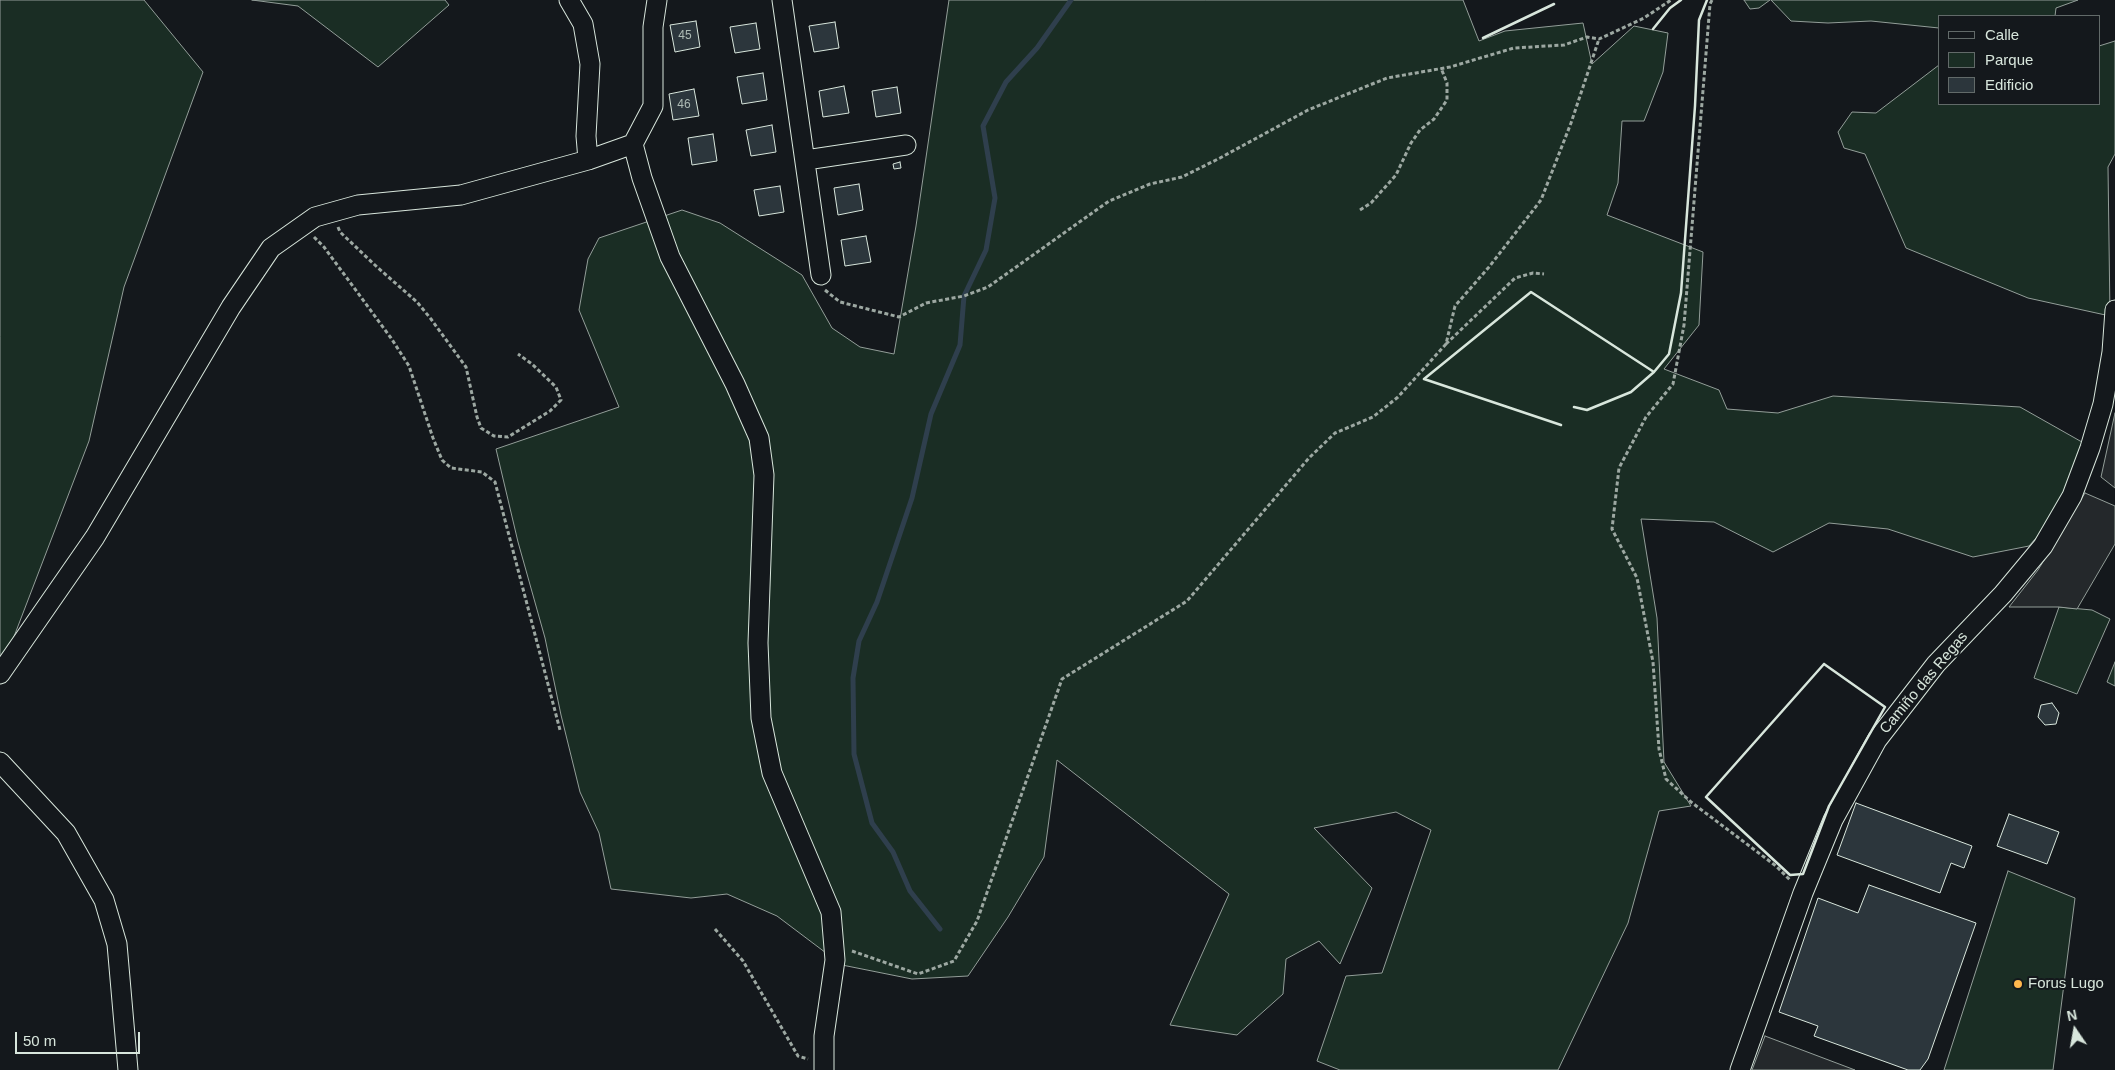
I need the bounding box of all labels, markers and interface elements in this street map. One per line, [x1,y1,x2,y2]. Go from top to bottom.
legend [1938,15,2100,105]
text: Calle [1985,26,2019,43]
house number: 45 [678,29,692,43]
text: Parque [1985,51,2033,68]
text: Edificio [1985,76,2033,93]
house number: 46 [677,98,691,112]
street label: Camiño das Regas [1876,628,1972,738]
place label: Forus Lugo [2028,975,2104,993]
marker: Forus Lugo [2012,978,2024,990]
north arrow [2050,1005,2100,1055]
text: N [2065,1006,2078,1024]
scale bar [18,1022,142,1054]
text: 50 m [23,1032,56,1049]

